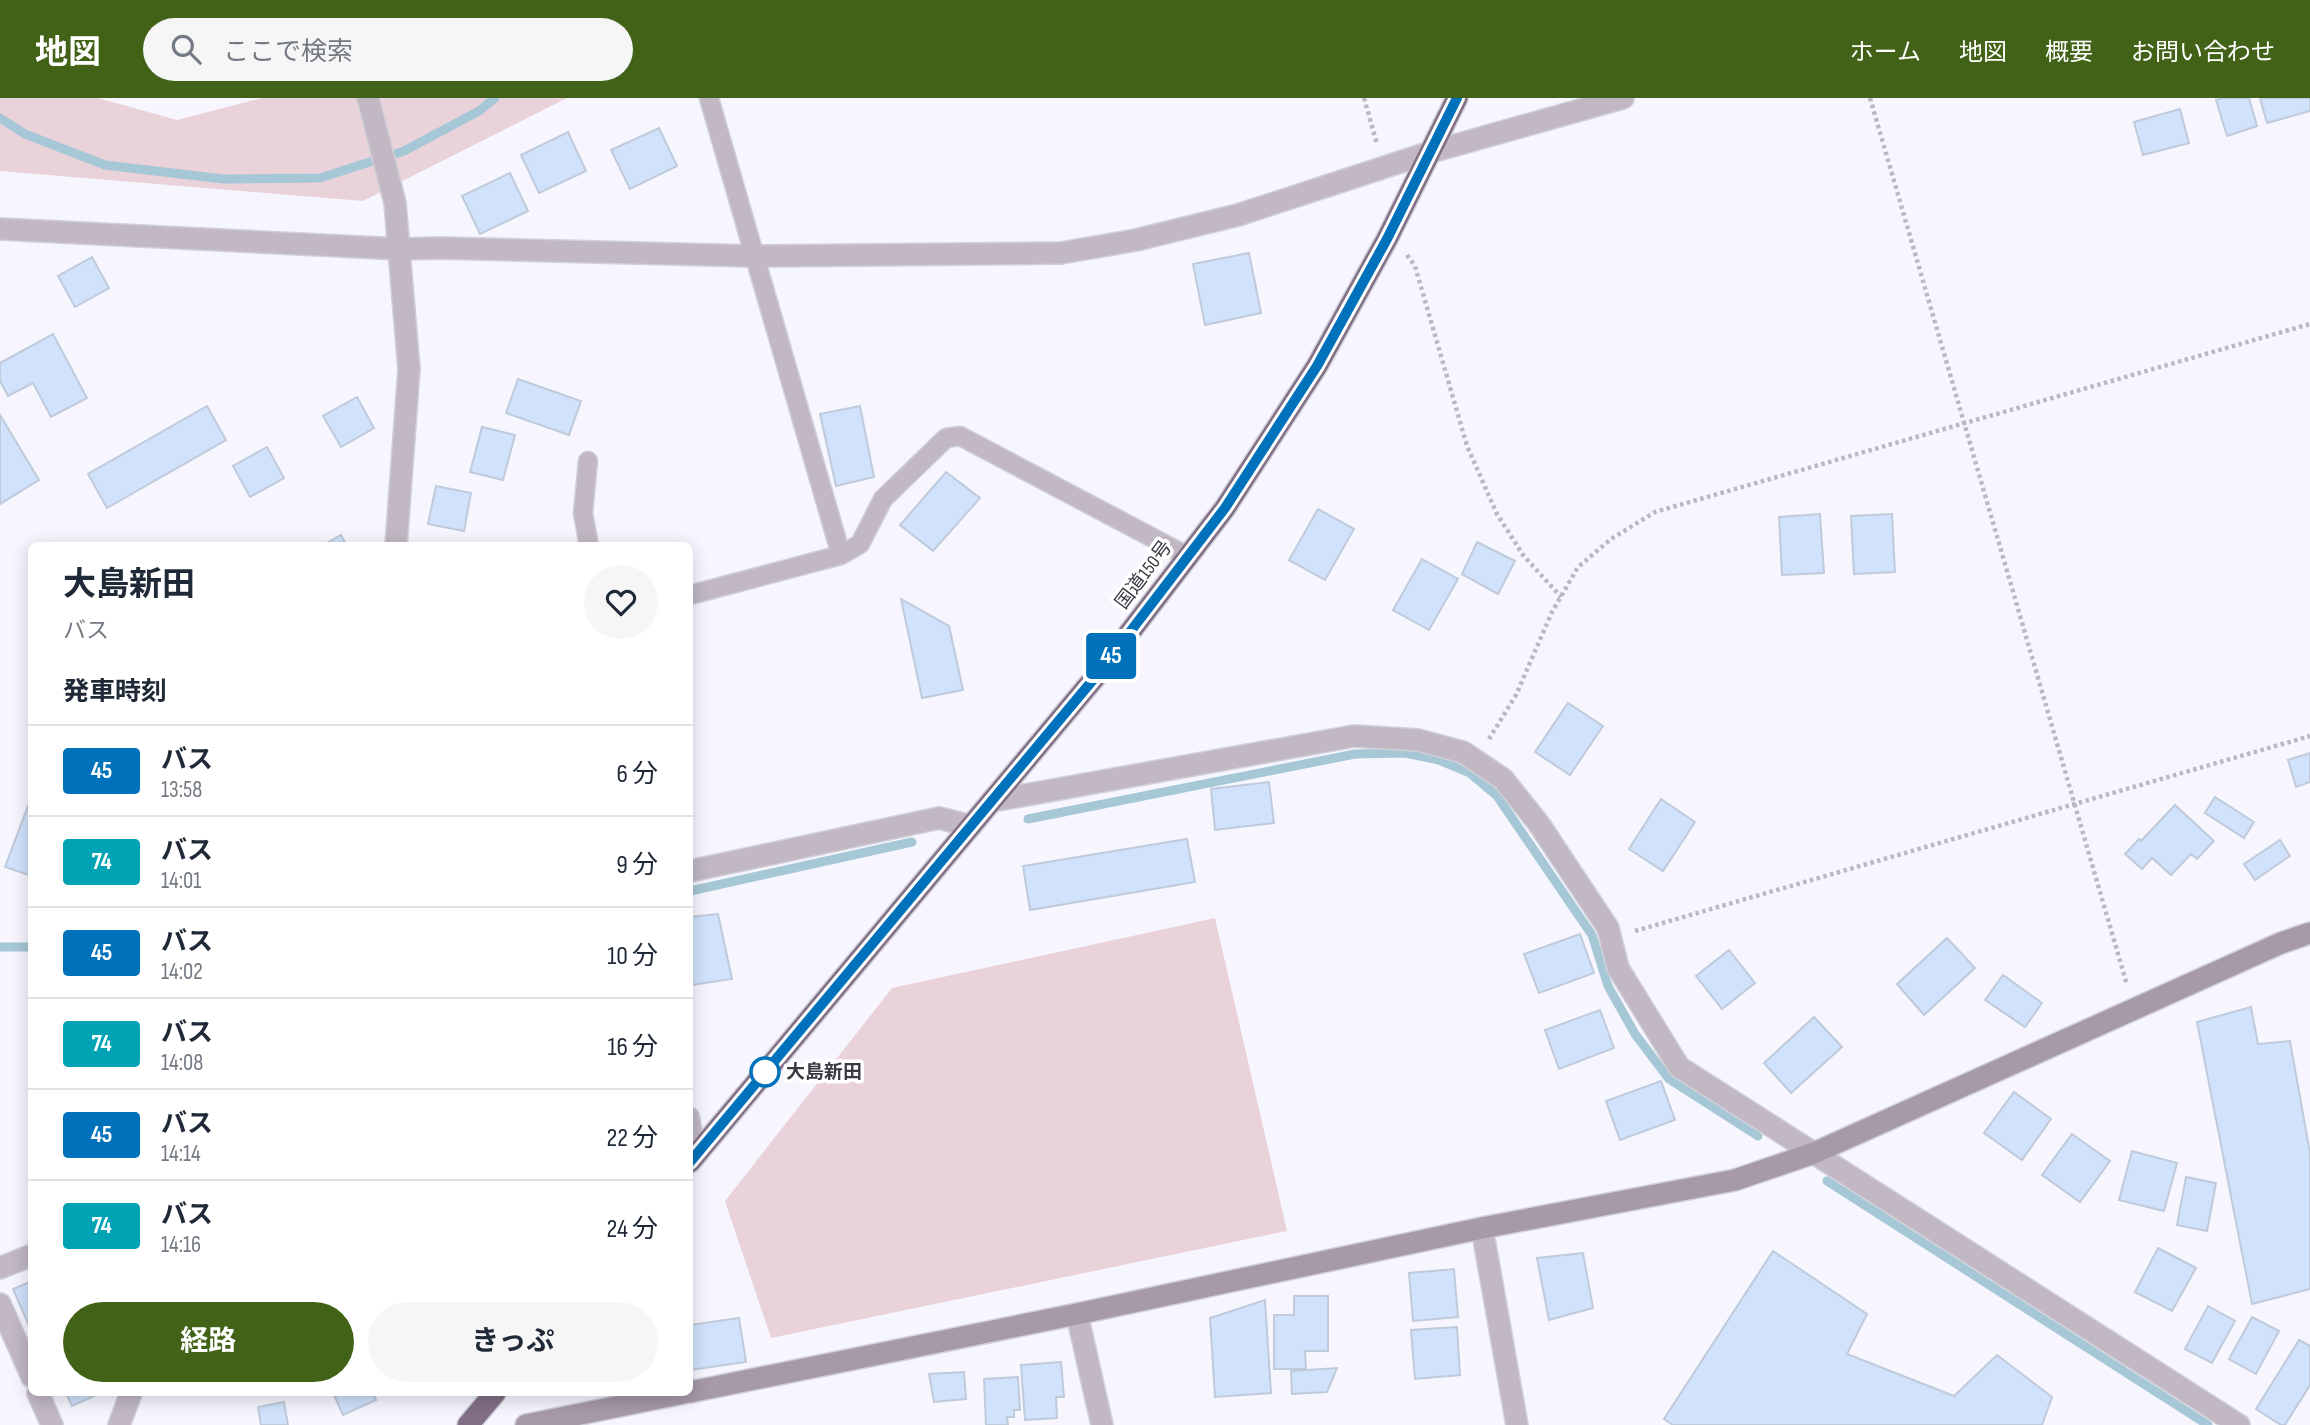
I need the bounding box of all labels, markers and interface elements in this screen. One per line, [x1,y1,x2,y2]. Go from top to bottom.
search box [143,18,633,81]
icon: search [167,30,205,68]
text: 地図 [35,33,101,73]
text: ここで検索 [223,37,353,68]
text: ホーム [1850,38,1921,67]
text: 地図 [1959,38,2007,67]
text: 概要 [2045,38,2093,67]
text: お問い合わせ [2131,38,2275,67]
street label: 国道150号 [1111,536,1177,614]
text: 大島新田 [63,565,195,605]
button: heart [584,565,658,639]
text: バス [63,617,109,645]
line badge: 45 [1080,633,1142,679]
text: 45 [1100,641,1122,670]
text: 発車時刻 [63,677,167,708]
text: バス [161,745,213,776]
text: 45 [91,756,112,785]
text: 6 分 [616,759,658,790]
text: 13:58 [161,776,202,804]
text: バス [161,836,213,867]
text: 74 [91,847,112,876]
text: 9 分 [616,850,658,881]
text: 14:01 [161,867,201,895]
text: バス [161,927,213,958]
text: 45 [91,938,112,967]
text: 10 分 [607,941,658,972]
text: 14:02 [161,958,203,986]
text: バス [161,1018,213,1049]
text: 74 [91,1029,112,1058]
text: 16 分 [607,1032,658,1063]
text: 14:08 [161,1049,203,1077]
marker: 大島新田 [750,1057,780,1087]
place label: 大島新田 [786,1061,862,1084]
text: バス [161,1109,213,1140]
text: 45 [91,1120,112,1149]
text: 22 分 [606,1123,658,1154]
text: 14:14 [161,1140,201,1168]
text: バス [161,1200,213,1231]
text: 74 [91,1211,112,1240]
text: 24 分 [606,1214,658,1245]
text: 14:16 [161,1231,201,1259]
button: 経路 [63,1302,354,1382]
button: きっぷ [368,1302,658,1382]

